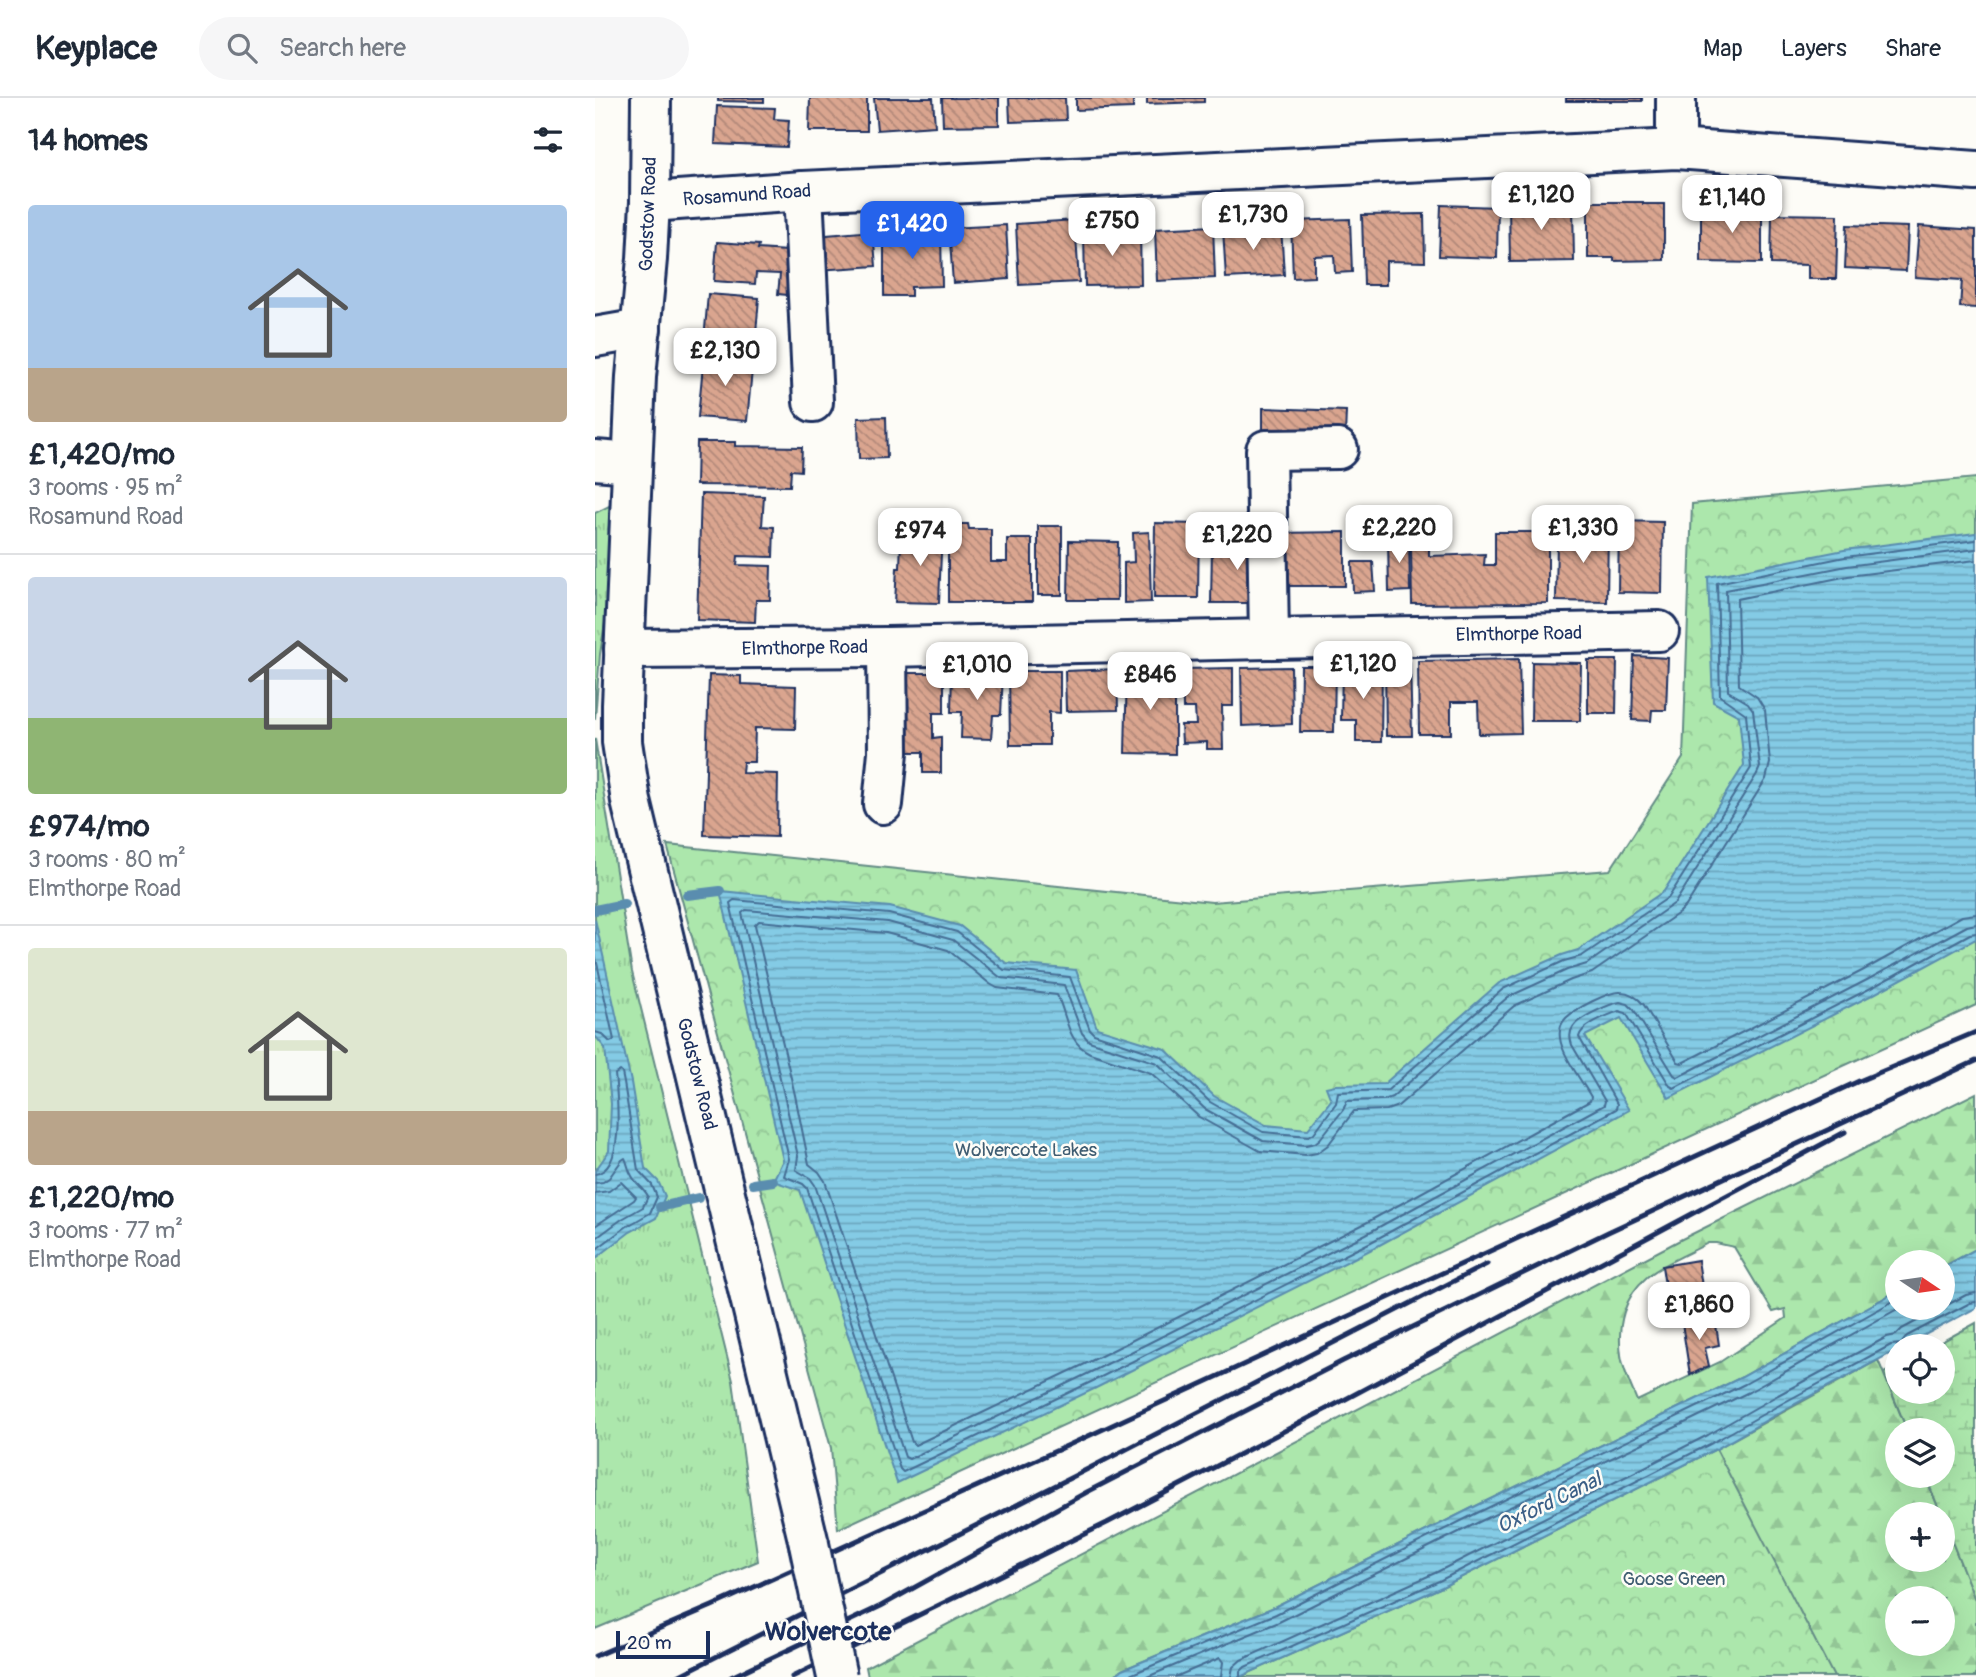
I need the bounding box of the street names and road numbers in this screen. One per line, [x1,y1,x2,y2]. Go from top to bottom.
street label: Godstow Road [634,156,662,272]
street label: Rosamund Road [682,179,812,211]
street label: Elmthorpe Road [1455,621,1583,647]
street label: Elmthorpe Road [741,635,869,661]
street label: Godstow Road [671,1016,723,1132]

